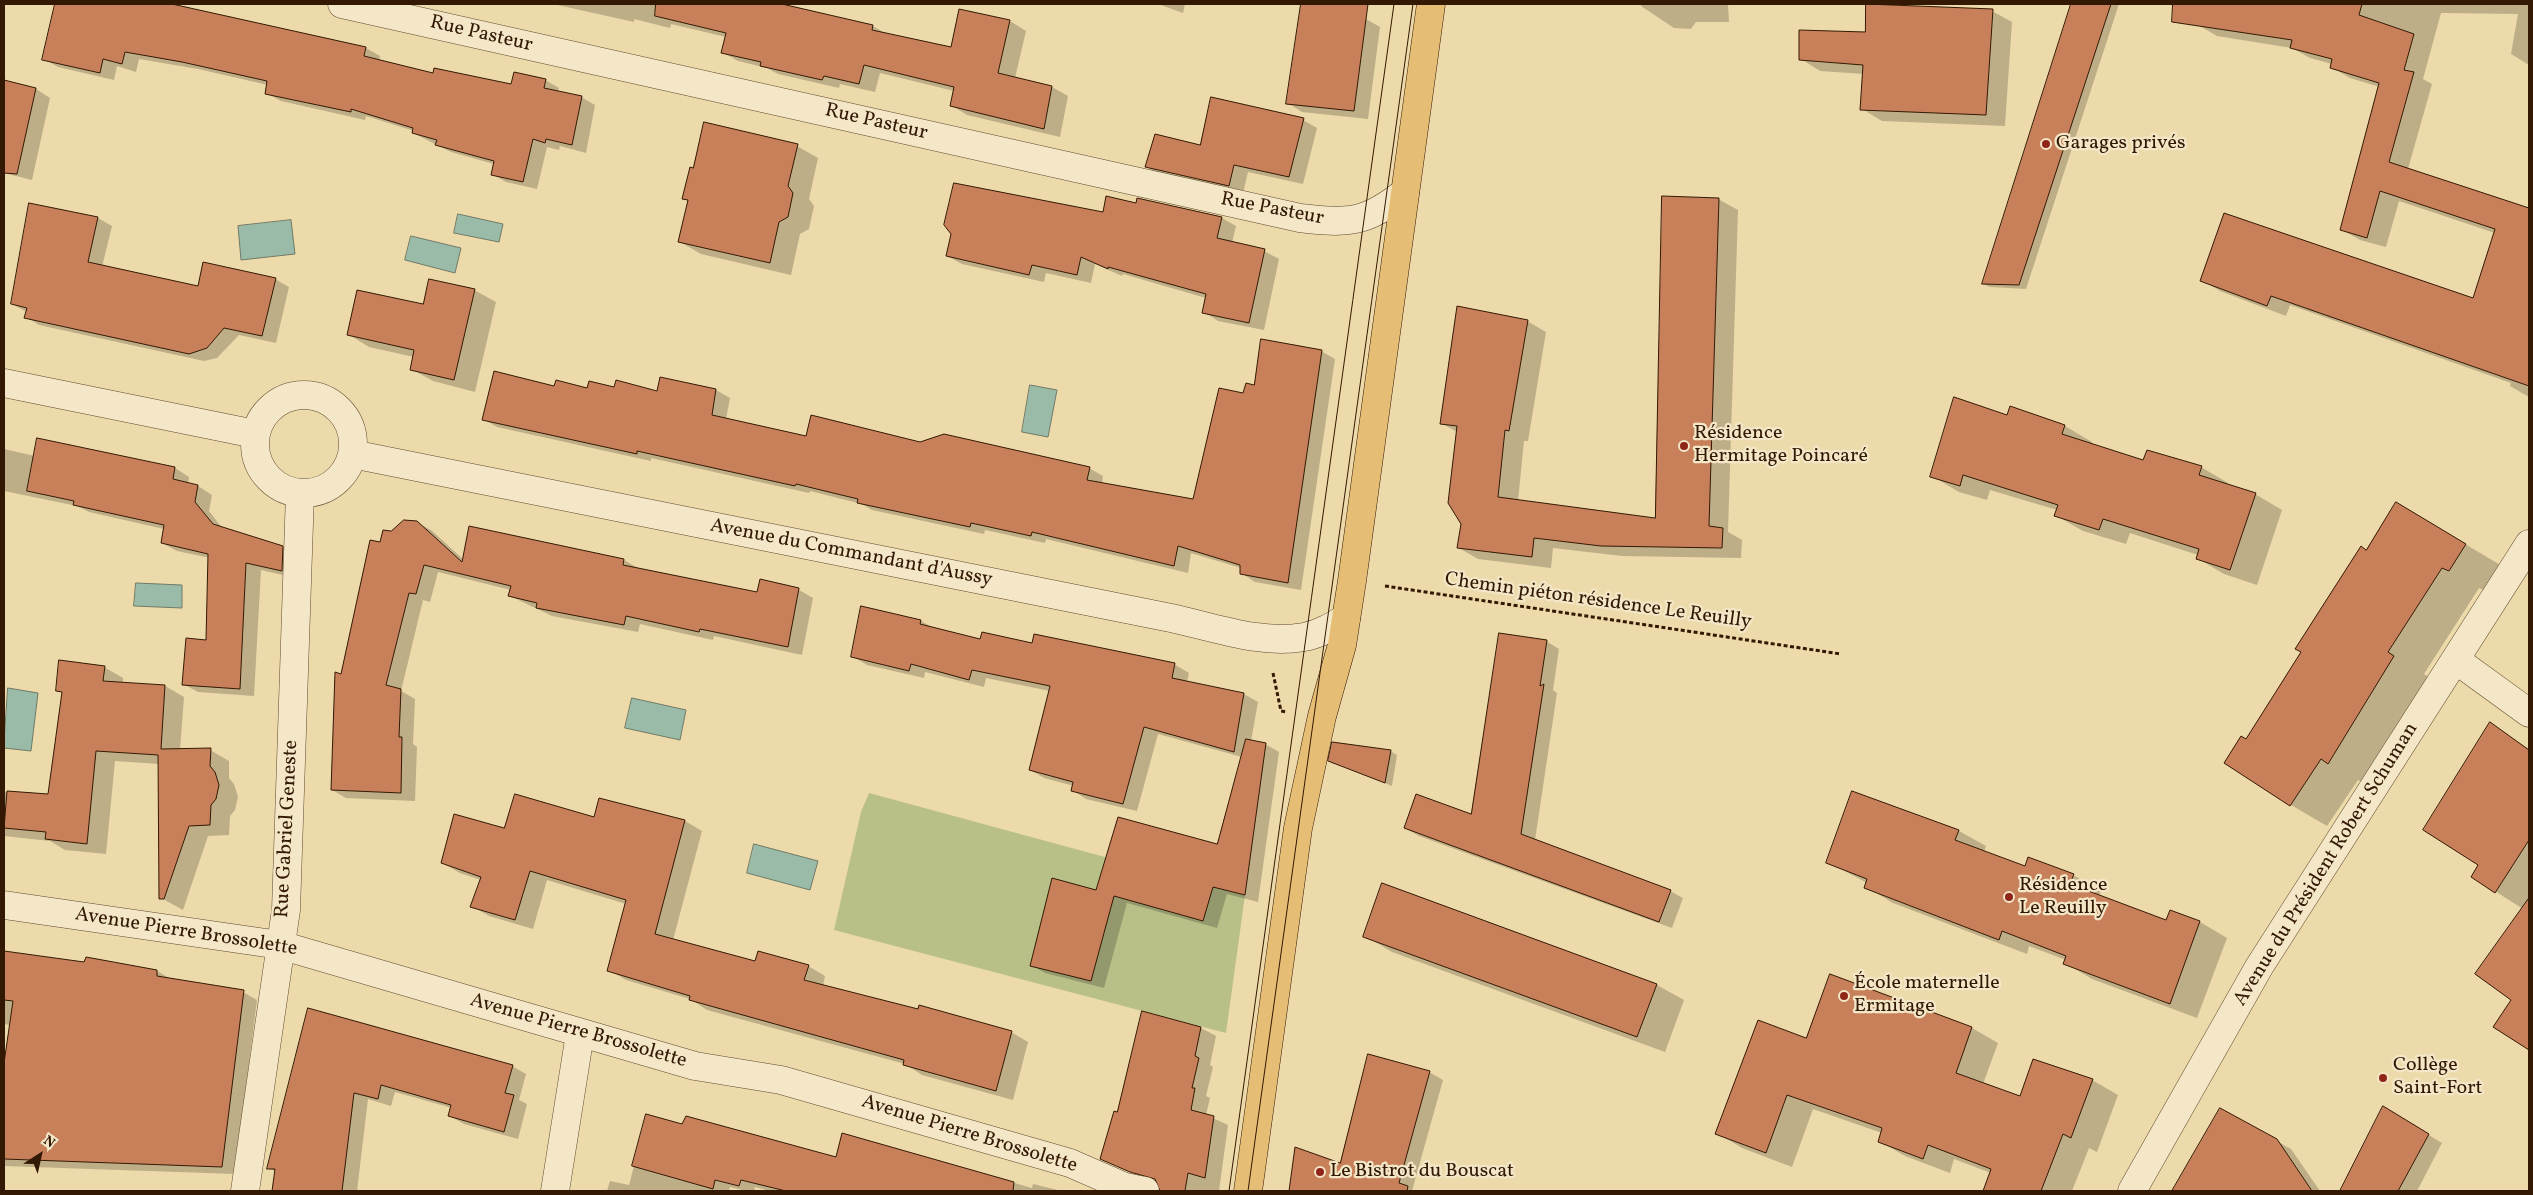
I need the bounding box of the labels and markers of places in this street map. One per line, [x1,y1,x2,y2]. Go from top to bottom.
place label: Garages privés [2056,132,2185,156]
marker: Garages privés [2040,138,2052,150]
place label: Résidence Hermitage Poincaré [1694,422,1868,469]
marker: Résidence Hermitage Poincaré [1678,440,1690,452]
place label: Résidence Le Reuilly [2019,874,2107,921]
marker: Résidence Le Reuilly [2003,891,2015,903]
place label: École maternelle Ermitage [1854,972,2000,1019]
marker: École maternelle Ermitage [1838,990,1850,1002]
place label: Collège Saint-Fort [2393,1054,2483,1101]
marker: Collège Saint-Fort [2377,1072,2389,1084]
place label: Le Bistrot du Bouscat [1330,1160,1514,1184]
marker: Le Bistrot du Bouscat [1314,1166,1326,1178]

